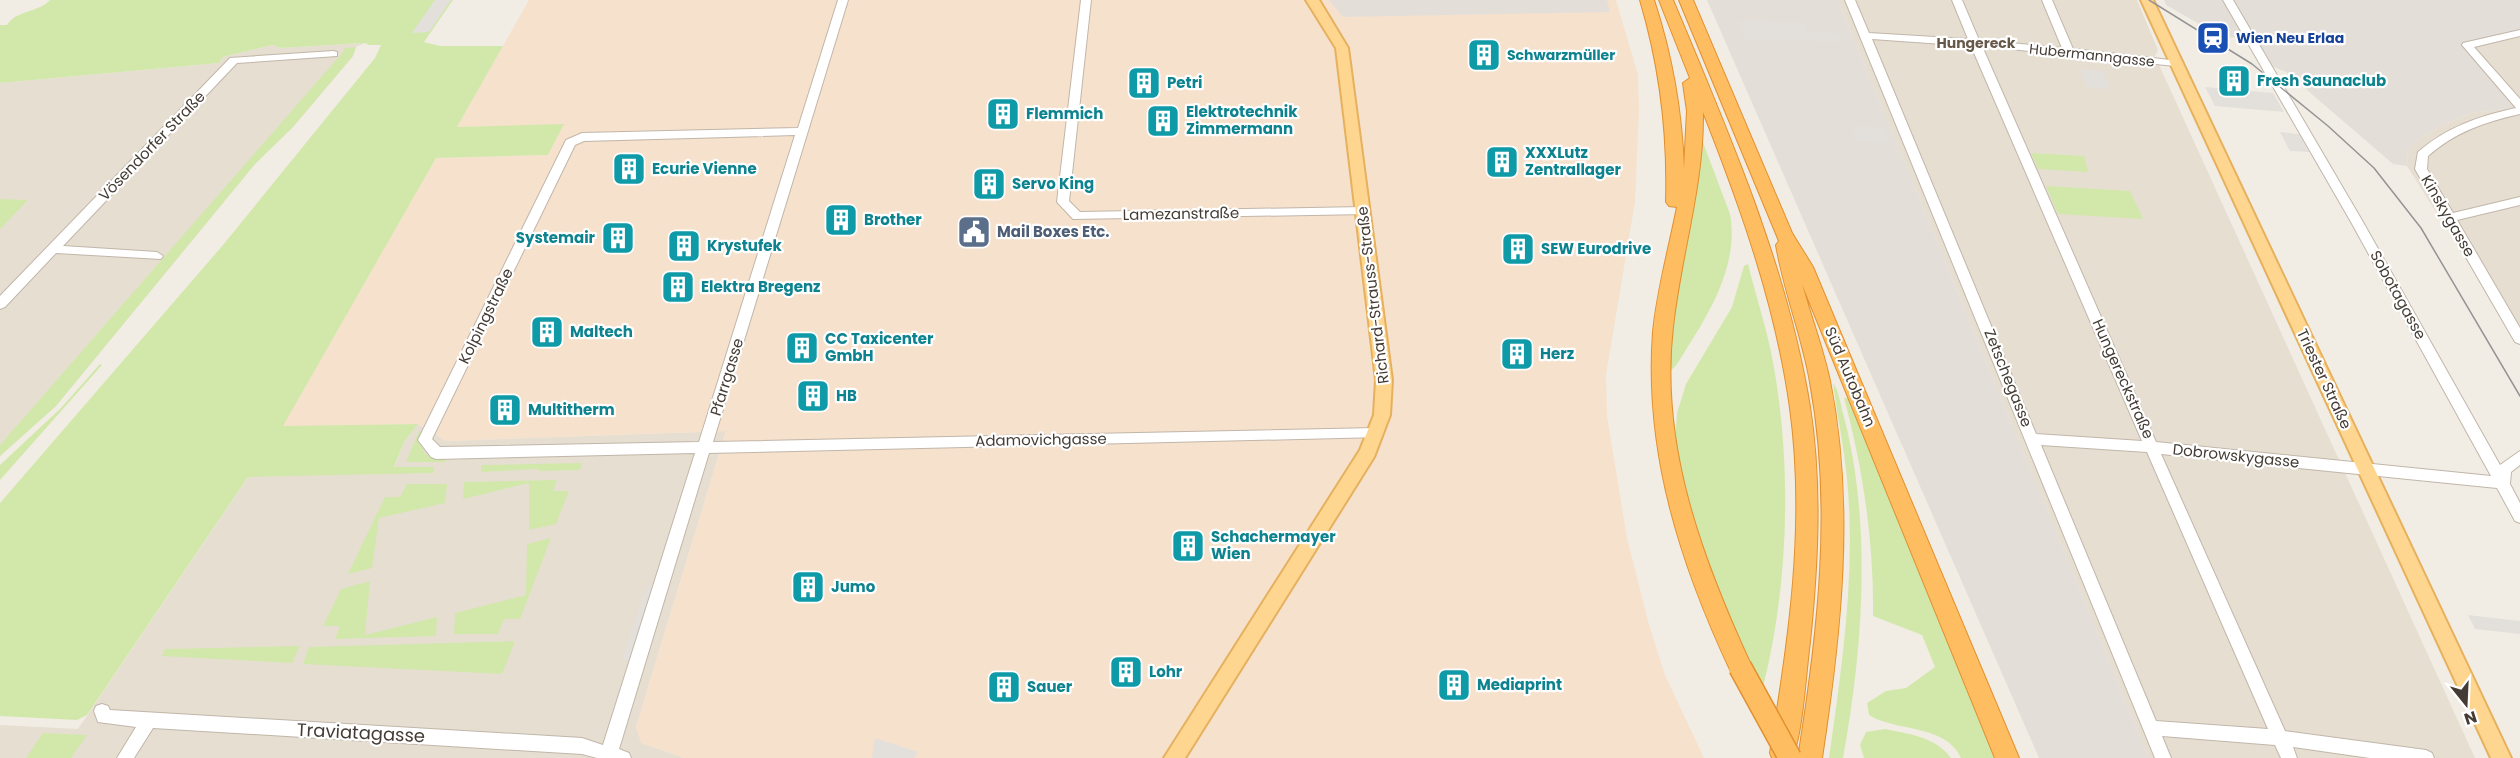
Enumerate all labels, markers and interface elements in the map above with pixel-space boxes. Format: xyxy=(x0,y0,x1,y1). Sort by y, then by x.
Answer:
station icon: Wien Neu Erlaa xyxy=(2195,20,2231,56)
place label: Wien Neu Erlaa xyxy=(2236,28,2344,48)
district label: Hungereck xyxy=(1937,33,2016,53)
building icon: Schwarzmüller xyxy=(1466,37,1502,73)
street label: Hubermanngasse xyxy=(2028,38,2156,72)
place label: Schwarzmüller xyxy=(1507,45,1615,65)
building icon: Fresh Saunaclub xyxy=(2216,63,2252,99)
building icon: Petri xyxy=(1126,65,1162,101)
place label: Fresh Saunaclub xyxy=(2257,70,2386,91)
place label: Petri xyxy=(1167,72,1203,93)
street label: Vösendorfer Straße xyxy=(94,86,210,205)
building icon: Flemmich xyxy=(985,96,1021,132)
place label: Elektrotechnik Zimmermann xyxy=(1186,101,1298,139)
place label: Flemmich xyxy=(1026,103,1103,124)
building icon: Elektrotechnik Zimmermann xyxy=(1145,103,1181,139)
place label: XXXLutz Zentrallager xyxy=(1525,142,1621,180)
building icon: XXXLutz Zentrallager xyxy=(1484,144,1520,180)
building icon: Ecurie Vienne xyxy=(611,151,647,187)
place label: Ecurie Vienne xyxy=(652,158,757,179)
building icon: Servo King xyxy=(971,166,1007,202)
street label: Kinskygasse xyxy=(2416,171,2480,261)
place label: Servo King xyxy=(1012,173,1094,194)
building icon: Brother xyxy=(823,202,859,238)
street label: Lamezanstraße xyxy=(1123,202,1239,225)
street label: Richard-Strauss-Straße xyxy=(1351,205,1394,385)
place label: Brother xyxy=(864,209,922,230)
public building icon: Mail Boxes Etc. xyxy=(956,214,992,250)
building icon: Systemair xyxy=(600,220,636,256)
place label: Mail Boxes Etc. xyxy=(997,221,1110,242)
place label: Systemair xyxy=(516,227,596,248)
building icon: Krystufek xyxy=(666,228,702,264)
building icon: SEW Eurodrive xyxy=(1500,231,1536,267)
place label: Krystufek xyxy=(707,235,783,256)
place label: SEW Eurodrive xyxy=(1541,238,1651,259)
street label: Sobotagasse xyxy=(2365,246,2432,343)
street label: Kolpingstraße xyxy=(453,264,518,367)
building icon: Elektra Bregenz xyxy=(660,269,696,305)
place label: Elektra Bregenz xyxy=(701,276,820,297)
building icon: Maltech xyxy=(529,314,565,350)
street label: Hungereckstraße xyxy=(2088,315,2159,442)
place label: Maltech xyxy=(570,321,633,342)
street label: Süd Autobahn xyxy=(1820,324,1881,430)
street label: Triester Straße xyxy=(2292,325,2357,432)
street label: Zetschegasse xyxy=(1979,326,2038,430)
place label: CC Taxicenter GmbH xyxy=(825,328,934,366)
building icon: CC Taxicenter GmbH xyxy=(784,330,820,366)
street label: Pfarrgasse xyxy=(705,335,748,418)
building icon: Herz xyxy=(1499,336,1535,372)
place label: Herz xyxy=(1540,343,1574,364)
building icon: HB xyxy=(795,378,831,414)
place label: HB xyxy=(836,385,857,406)
building icon: Multitherm xyxy=(487,392,523,428)
place label: Multitherm xyxy=(528,399,615,420)
street label: Adamovichgasse xyxy=(975,428,1107,451)
street label: Dobrowskygasse xyxy=(2172,438,2300,473)
place label: Schachermayer Wien xyxy=(1211,526,1336,564)
building icon: Schachermayer Wien xyxy=(1170,528,1206,564)
building icon: Jumo xyxy=(790,569,826,605)
place label: Jumo xyxy=(831,576,876,597)
building icon: Lohr xyxy=(1108,654,1144,690)
place label: Lohr xyxy=(1149,661,1183,682)
building icon: Mediaprint xyxy=(1436,667,1472,703)
building icon: Sauer xyxy=(986,669,1022,705)
place label: Mediaprint xyxy=(1477,674,1562,695)
north arrow xyxy=(2436,674,2496,734)
place label: Sauer xyxy=(1027,676,1073,697)
text: N xyxy=(2461,705,2480,731)
street label: Traviatagasse xyxy=(296,717,426,748)

